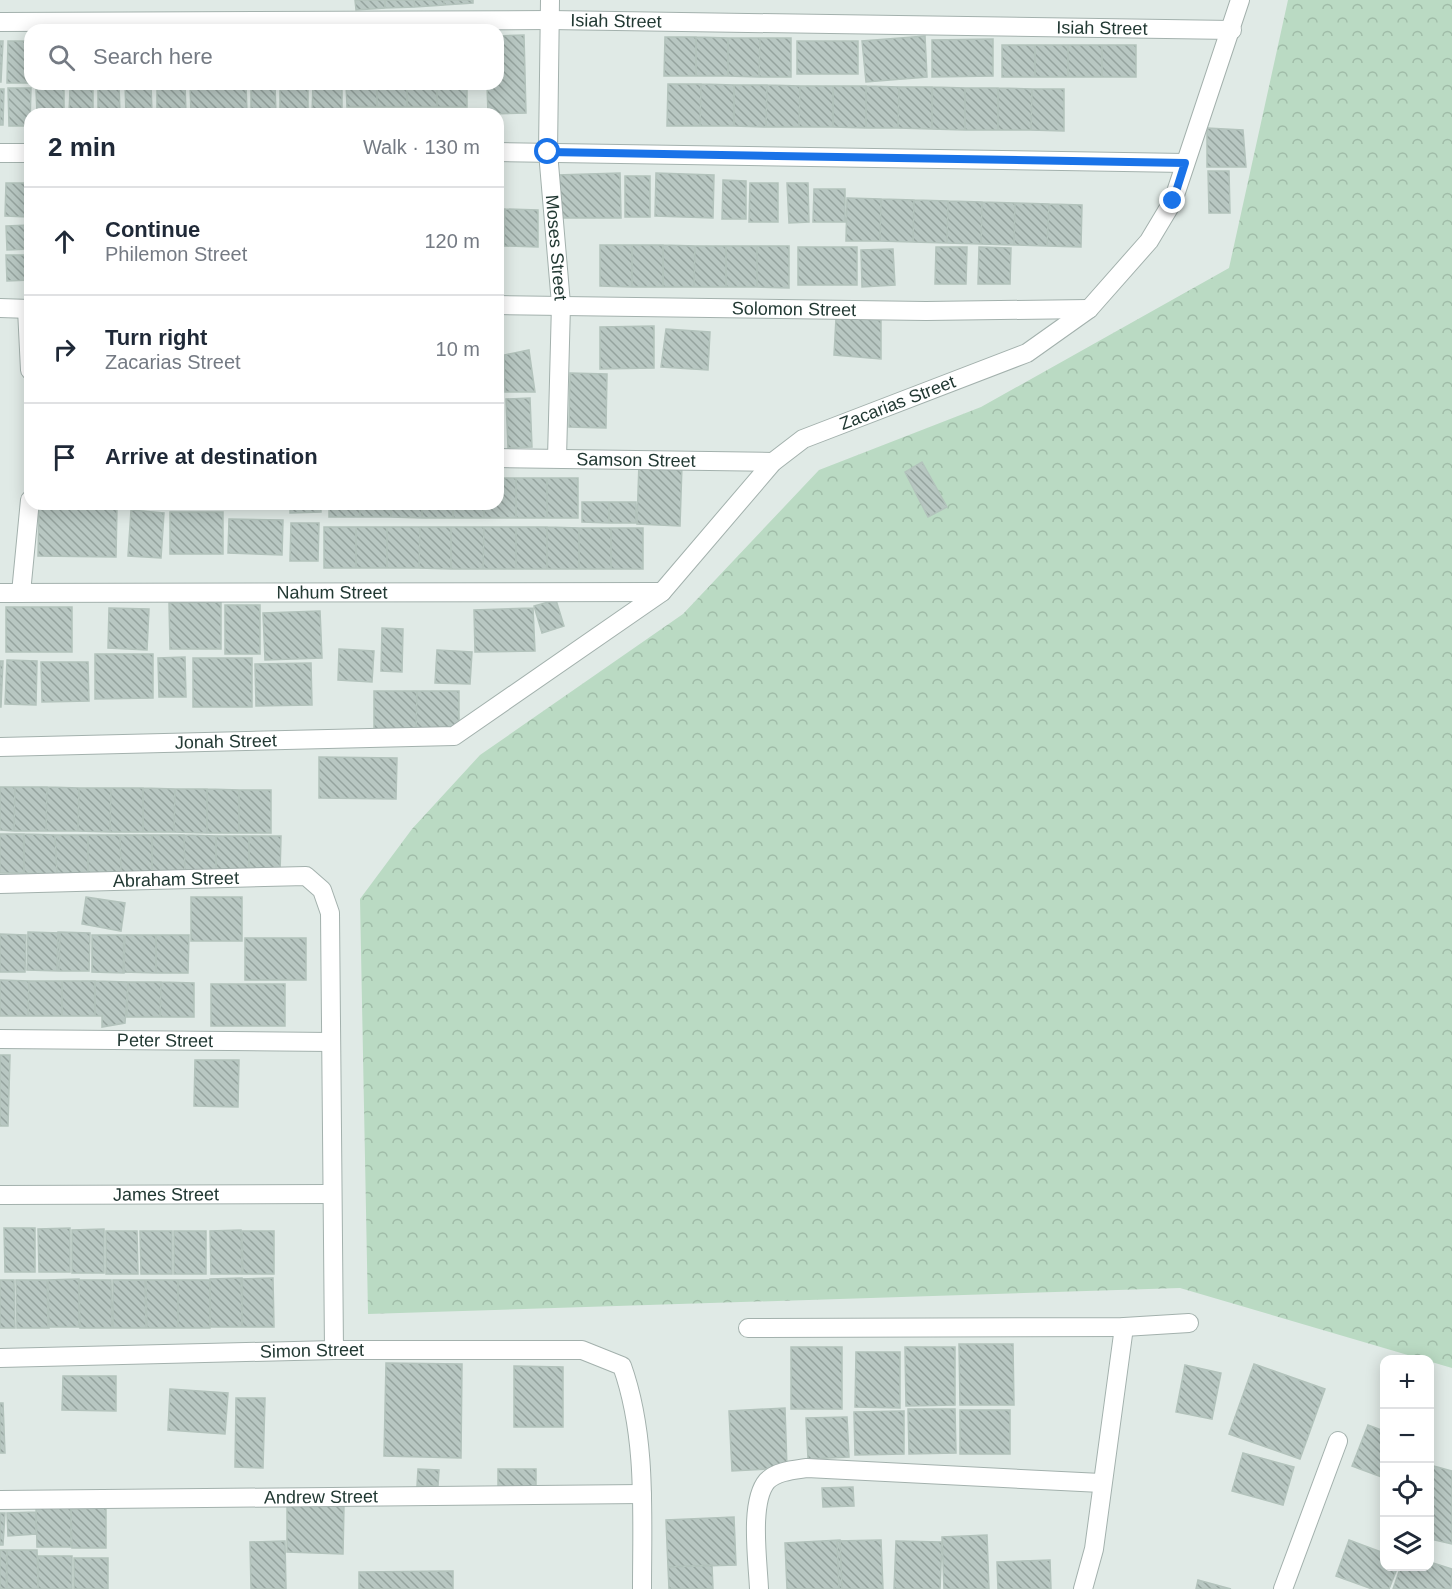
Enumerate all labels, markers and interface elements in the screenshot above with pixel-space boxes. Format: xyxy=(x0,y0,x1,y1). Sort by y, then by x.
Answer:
street label: Isiah Street xyxy=(570,10,662,32)
street label: Isiah Street xyxy=(1056,17,1148,39)
search box xyxy=(24,24,504,90)
icon: search xyxy=(45,41,78,74)
text: Search here xyxy=(93,44,213,69)
text: 2 min xyxy=(48,132,116,162)
text: Walk · 130 m xyxy=(363,136,480,158)
route start xyxy=(534,138,560,164)
route end xyxy=(1159,187,1185,213)
street label: Moses Street xyxy=(542,194,571,301)
text: Continue xyxy=(105,217,200,242)
icon: ahead xyxy=(48,225,81,258)
text: 120 m xyxy=(424,230,480,252)
text: Philemon Street xyxy=(105,243,247,265)
street label: Solomon Street xyxy=(732,298,856,320)
text: Turn right xyxy=(105,325,207,350)
icon: right xyxy=(48,333,81,366)
text: 10 m xyxy=(436,338,480,360)
text: Zacarias Street xyxy=(105,351,241,373)
street label: Zacarias Street xyxy=(837,372,958,434)
icon: arrive xyxy=(48,441,81,474)
text: Arrive at destination xyxy=(105,444,318,469)
street label: Samson Street xyxy=(576,449,696,471)
street label: Nahum Street xyxy=(276,582,388,603)
street label: Jonah Street xyxy=(175,730,277,753)
street label: Abraham Street xyxy=(113,868,239,891)
street label: Peter Street xyxy=(117,1030,213,1051)
street label: James Street xyxy=(113,1184,219,1205)
street label: Simon Street xyxy=(260,1340,364,1362)
map controls xyxy=(1380,1355,1434,1571)
button: + xyxy=(1380,1355,1434,1409)
button: − xyxy=(1380,1409,1434,1463)
button: locate xyxy=(1380,1463,1434,1517)
street label: Andrew Street xyxy=(264,1486,378,1508)
button: layers xyxy=(1380,1517,1434,1571)

